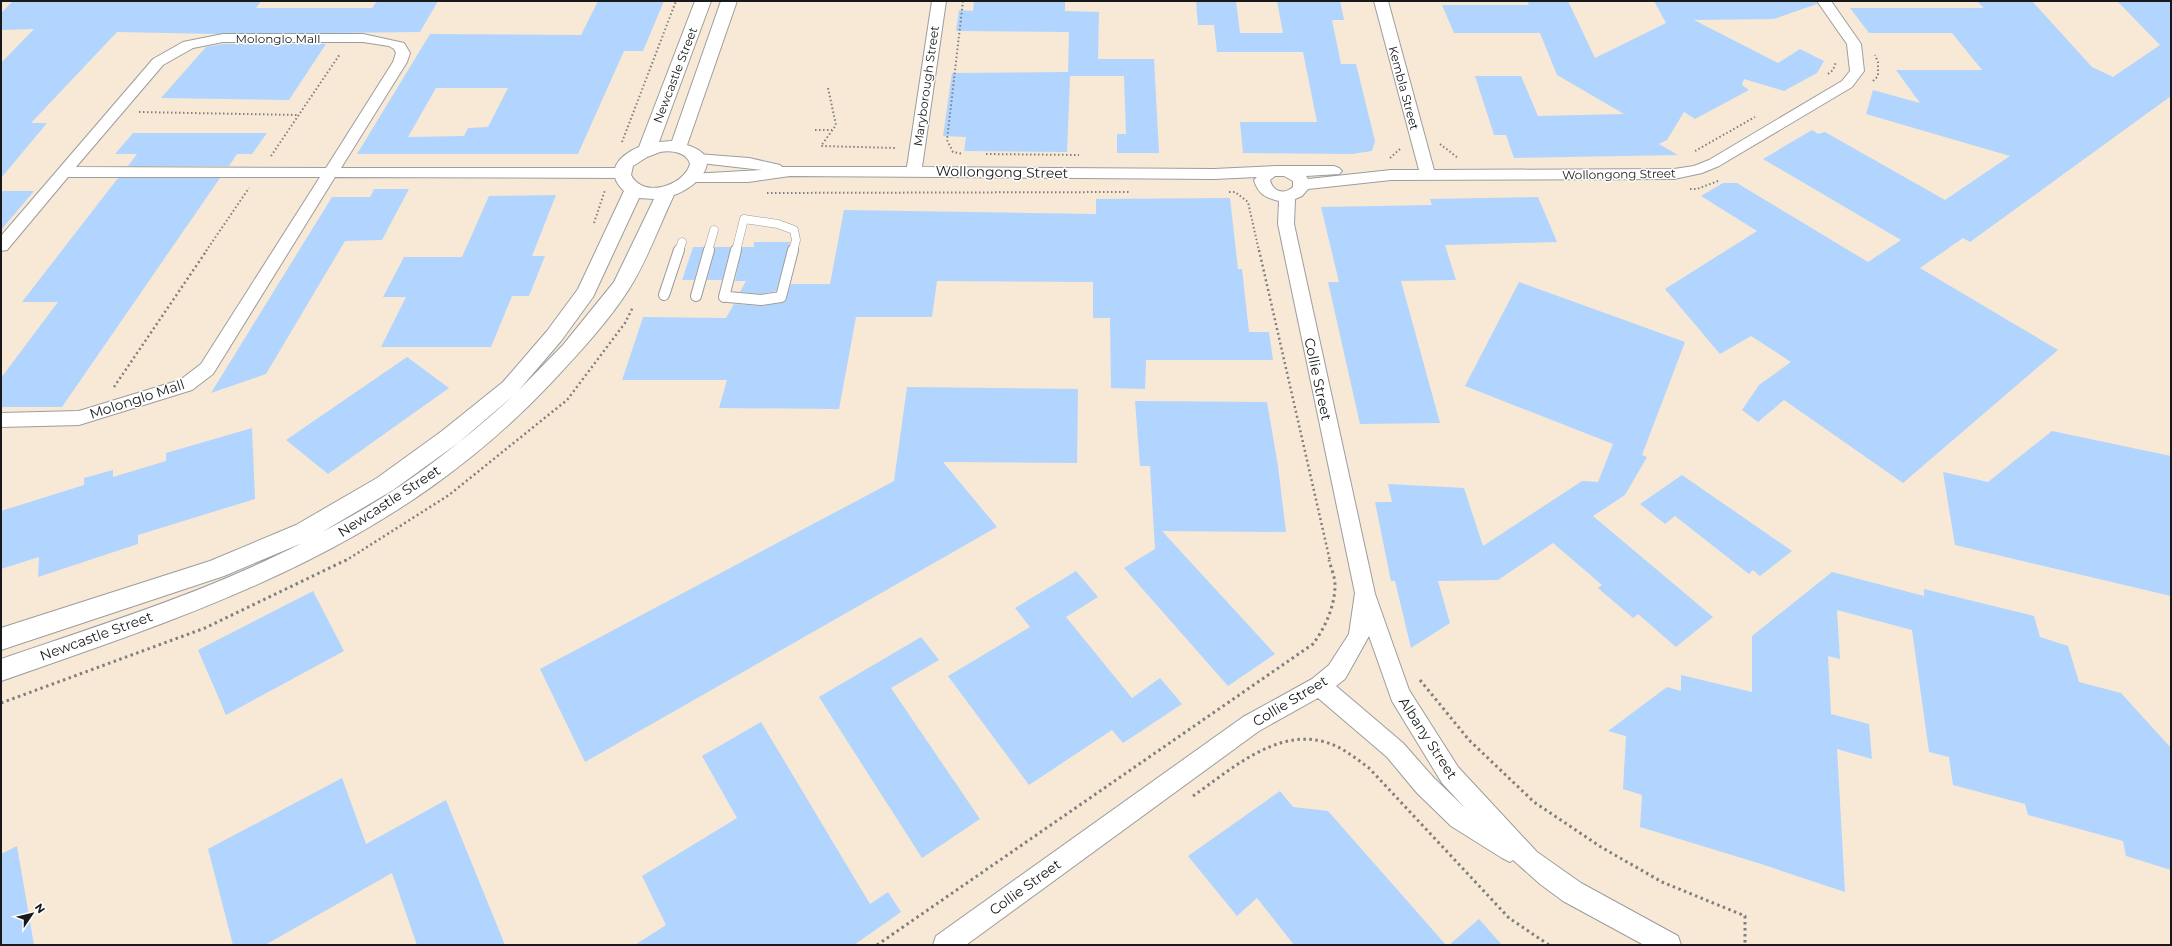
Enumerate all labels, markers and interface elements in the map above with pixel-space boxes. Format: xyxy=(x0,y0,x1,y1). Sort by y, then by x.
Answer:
street label: Newcastle Street xyxy=(650,25,700,125)
street label: Maryborough Street xyxy=(910,25,942,147)
street label: Molonglo Mall xyxy=(236,31,320,46)
street label: Kembla Street xyxy=(1386,44,1422,132)
street label: Wollongong Street xyxy=(935,162,1069,182)
street label: Wollongong Street xyxy=(1562,166,1676,182)
street label: Collie Street xyxy=(1300,336,1336,422)
street label: Molonglo Mall xyxy=(87,375,187,423)
street label: Newcastle Street xyxy=(334,461,444,541)
street label: Newcastle Street xyxy=(37,607,155,665)
street label: Collie Street xyxy=(1249,671,1331,730)
street label: Albany Street xyxy=(1395,694,1461,783)
street label: Collie Street xyxy=(986,855,1065,919)
north arrow xyxy=(12,894,52,934)
text: N xyxy=(32,901,48,916)

